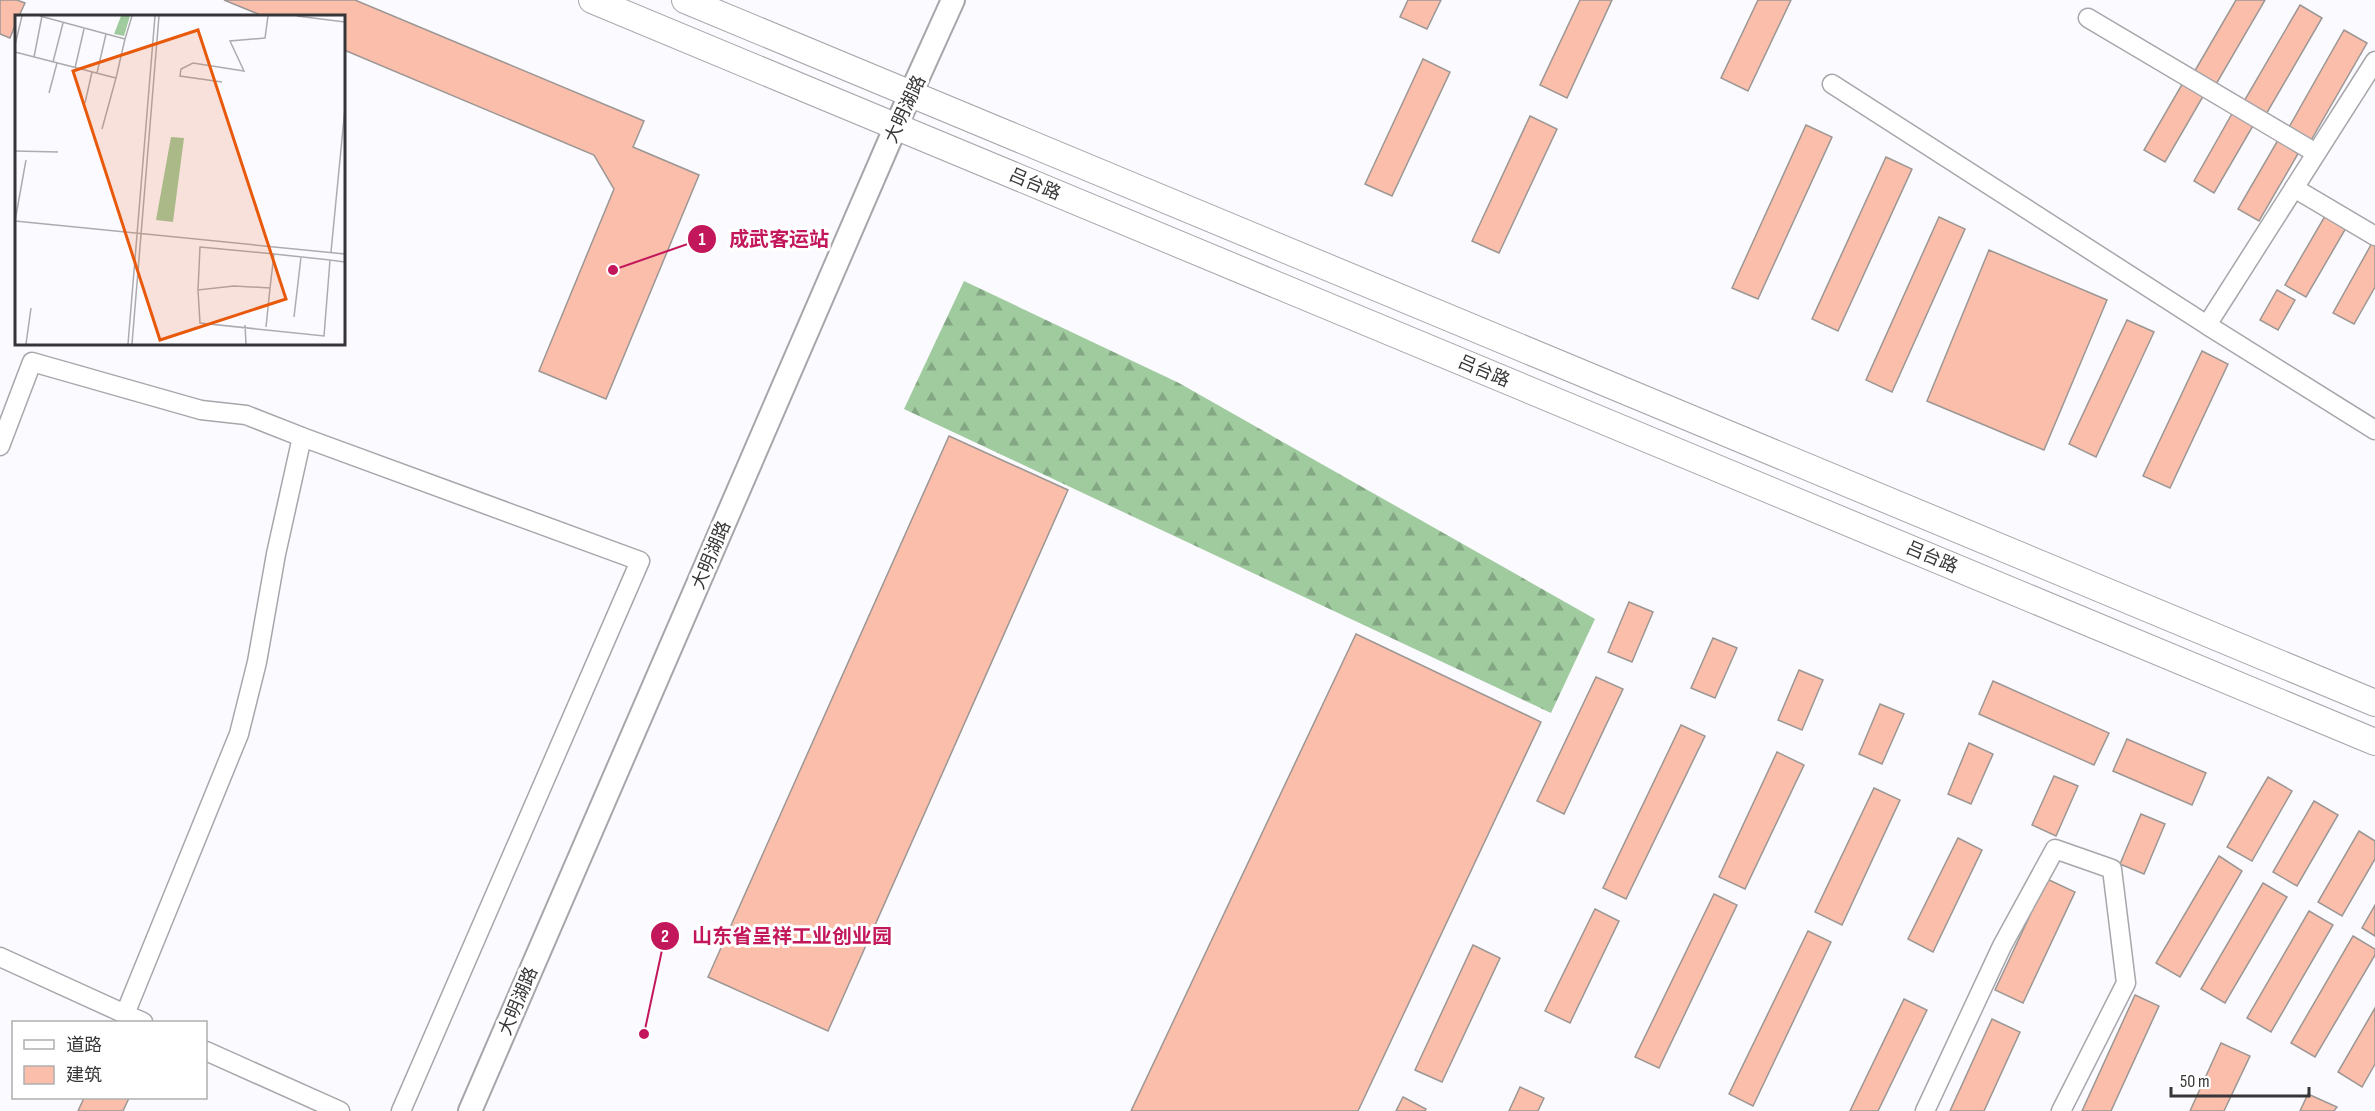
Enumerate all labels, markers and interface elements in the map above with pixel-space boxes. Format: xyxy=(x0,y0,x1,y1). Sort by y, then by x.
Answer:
inset map xyxy=(15,15,345,345)
street label: 大明湖路 xyxy=(881,72,930,146)
street label: 吕台路 xyxy=(1006,164,1064,205)
callout: 成武客运站 xyxy=(687,220,841,258)
text: 成武客运站 xyxy=(729,228,829,252)
text: 1 xyxy=(698,229,706,250)
street label: 吕台路 xyxy=(1455,351,1513,392)
street label: 大明湖路 xyxy=(688,518,735,592)
street label: 吕台路 xyxy=(1903,537,1961,578)
callout: 山东省呈祥工业创业园 xyxy=(650,917,904,955)
text: 山东省呈祥工业创业园 xyxy=(692,925,892,949)
text: 2 xyxy=(661,926,669,947)
street label: 大明湖路 xyxy=(495,964,542,1038)
legend xyxy=(12,1021,207,1099)
text: 道路 xyxy=(66,1035,102,1056)
scale bar xyxy=(2171,1060,2309,1098)
text: 建筑 xyxy=(66,1065,102,1086)
text: 50 m xyxy=(2180,1071,2210,1092)

